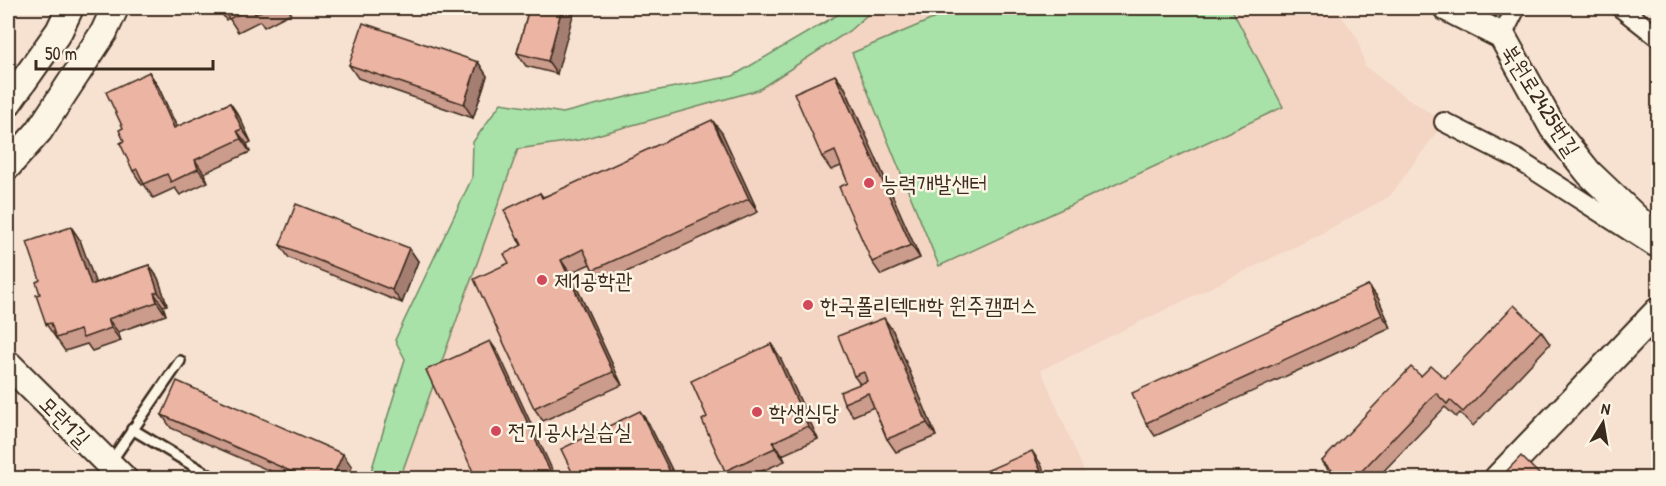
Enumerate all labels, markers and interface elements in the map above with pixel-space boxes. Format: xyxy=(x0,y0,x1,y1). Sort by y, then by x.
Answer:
scale bar xyxy=(36,33,213,71)
street label: 북원로2425번길 xyxy=(1495,38,1587,162)
text: 50 m xyxy=(45,41,77,66)
place label: 능력개발샌터 xyxy=(881,168,987,198)
marker: 능력개발샌터 xyxy=(862,176,876,190)
place label: 제1공학관 xyxy=(554,265,633,295)
marker: 제1공학관 xyxy=(535,273,549,287)
place label: 한국폴리텍대학 원주캠퍼스 xyxy=(820,290,1038,320)
marker: 한국폴리텍대학 원주캠퍼스 xyxy=(801,298,815,312)
street label: 모란1길 xyxy=(33,389,97,453)
north arrow xyxy=(1573,393,1633,453)
place label: 학생식당 xyxy=(769,397,840,427)
text: N xyxy=(1600,397,1613,420)
marker: 학생식당 xyxy=(750,405,764,419)
place label: 전기공사실습실 xyxy=(508,416,632,446)
marker: 전기공사실습실 xyxy=(489,424,503,438)

